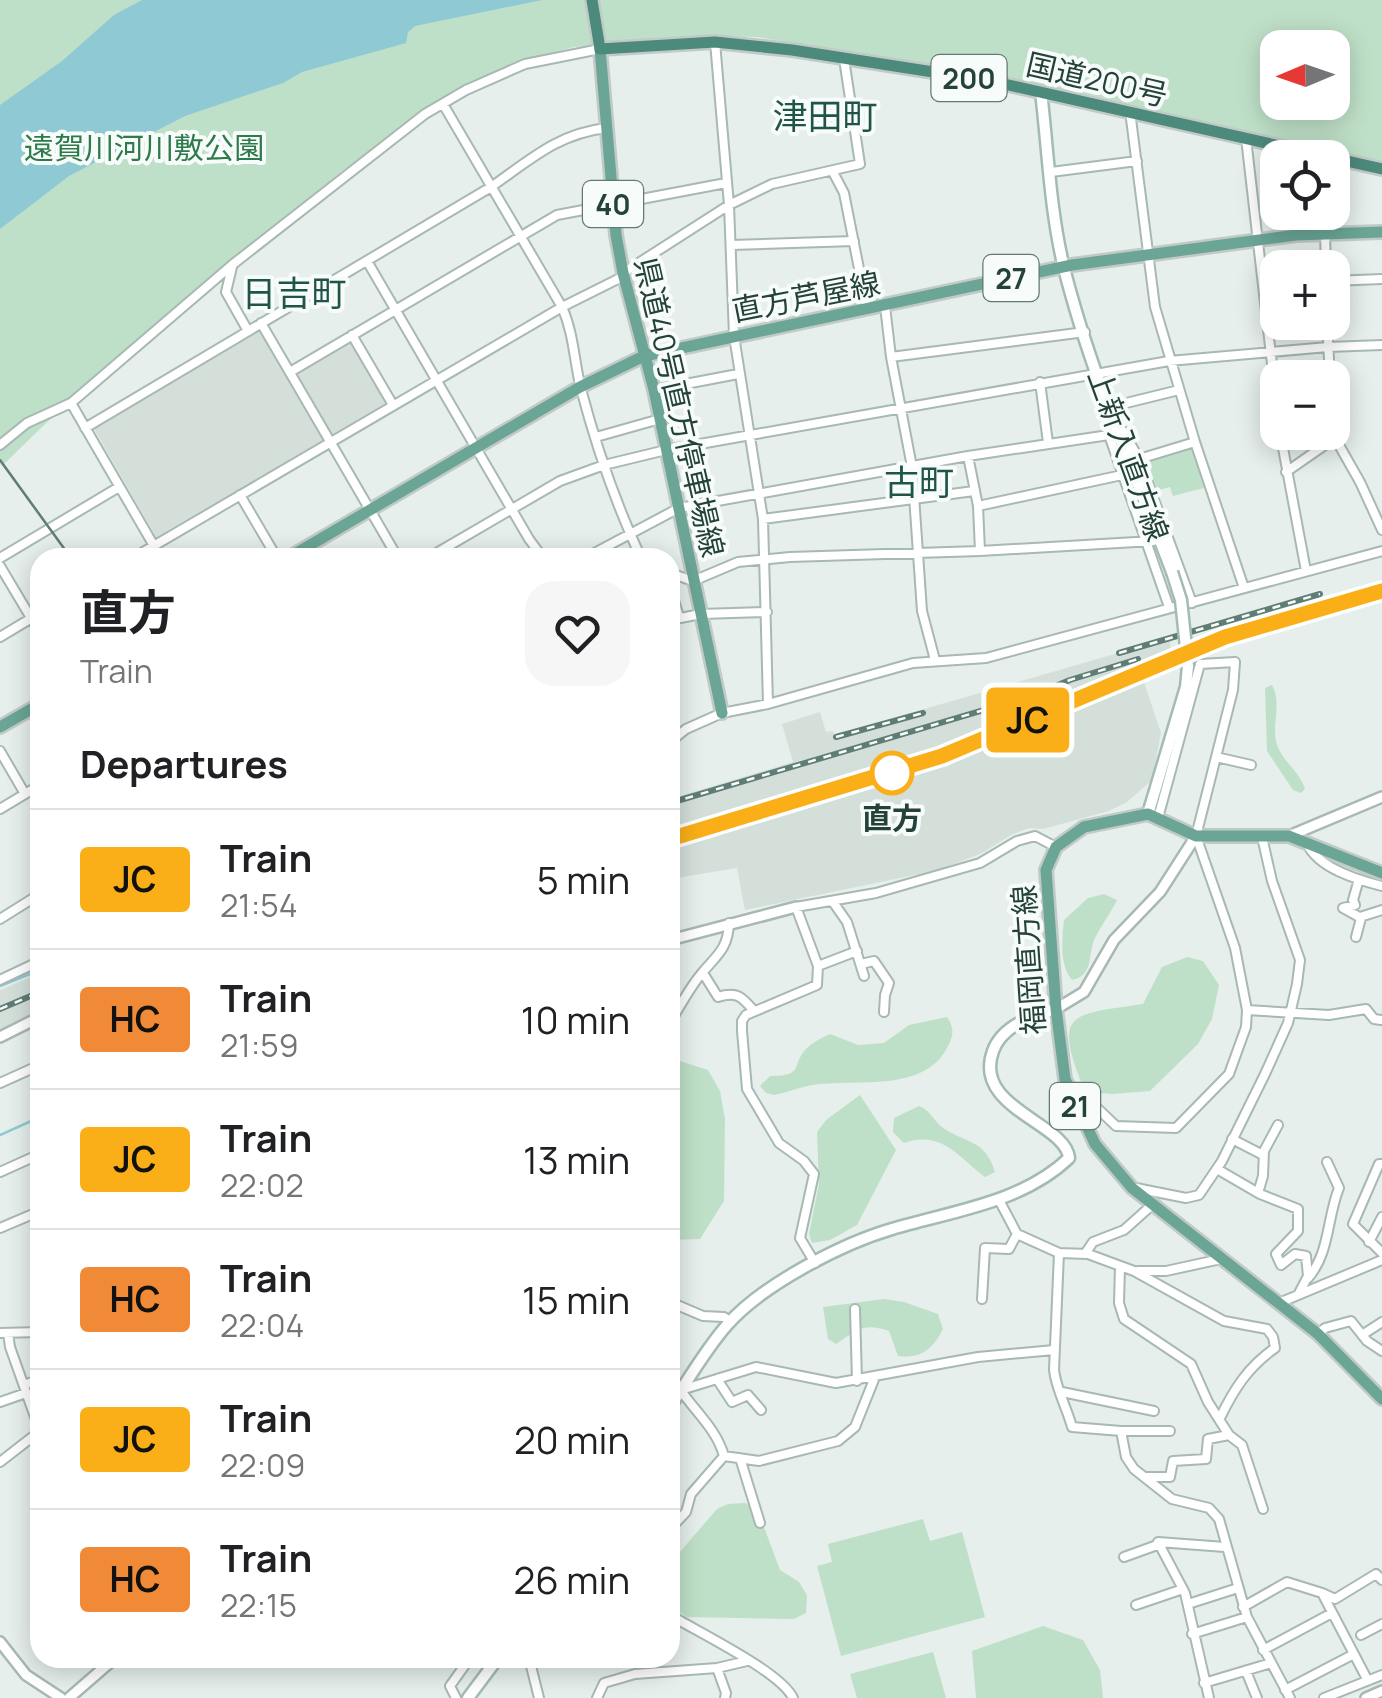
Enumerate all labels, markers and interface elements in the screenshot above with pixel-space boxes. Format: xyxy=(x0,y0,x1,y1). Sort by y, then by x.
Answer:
north arrow xyxy=(1260,30,1350,120)
map controls xyxy=(1260,30,1350,450)
street label: 国道200号 xyxy=(1022,43,1172,115)
road number: 200 xyxy=(932,55,1006,101)
district label: 津田町 xyxy=(772,92,878,140)
park label: 遠賀川河川敷公園 xyxy=(24,127,264,168)
button: locate xyxy=(1260,140,1350,230)
road number: 40 xyxy=(583,181,643,227)
button: + xyxy=(1260,250,1350,340)
street label: 県道40号直方停車場線 xyxy=(626,253,734,561)
road number: 27 xyxy=(984,255,1038,301)
street label: 直方芦屋線 xyxy=(728,262,884,330)
district label: 日吉町 xyxy=(241,269,347,317)
button: − xyxy=(1260,360,1350,450)
street label: 上新入直方線 xyxy=(1079,363,1179,547)
district label: 古町 xyxy=(884,458,954,506)
text: 直方 xyxy=(80,579,176,644)
button: heart xyxy=(525,581,630,686)
text: Train xyxy=(80,649,153,693)
line badge: JC xyxy=(983,688,1073,752)
text: JC xyxy=(1006,696,1050,744)
text: Departures xyxy=(80,737,288,789)
marker: 直方 xyxy=(871,752,913,794)
place label: 直方 xyxy=(862,797,922,838)
text: Train xyxy=(220,831,312,883)
text: 5 min xyxy=(537,853,630,905)
text: JC xyxy=(113,855,157,903)
text: 21:54 xyxy=(220,883,298,927)
street label: 福岡直方線 xyxy=(1002,884,1054,1036)
text: Train xyxy=(220,971,312,1023)
text: 10 min xyxy=(521,993,630,1045)
text: HC xyxy=(109,995,161,1043)
text: 21:59 xyxy=(220,1023,299,1067)
road number: 21 xyxy=(1050,1083,1100,1129)
text: Train xyxy=(220,1111,312,1163)
text: 13 min xyxy=(523,1133,630,1185)
text: JC xyxy=(113,1135,157,1183)
text: 22:02 xyxy=(220,1163,304,1207)
text: Train xyxy=(220,1251,312,1303)
text: 15 min xyxy=(522,1273,630,1325)
text: HC xyxy=(109,1275,161,1323)
text: 22:04 xyxy=(220,1303,304,1347)
text: Train xyxy=(220,1391,312,1443)
text: 20 min xyxy=(514,1413,630,1465)
text: JC xyxy=(113,1415,157,1463)
text: 22:09 xyxy=(220,1443,305,1487)
text: Train xyxy=(220,1531,312,1583)
text: 26 min xyxy=(513,1553,630,1605)
text: HC xyxy=(109,1555,161,1603)
text: 22:15 xyxy=(220,1583,297,1627)

